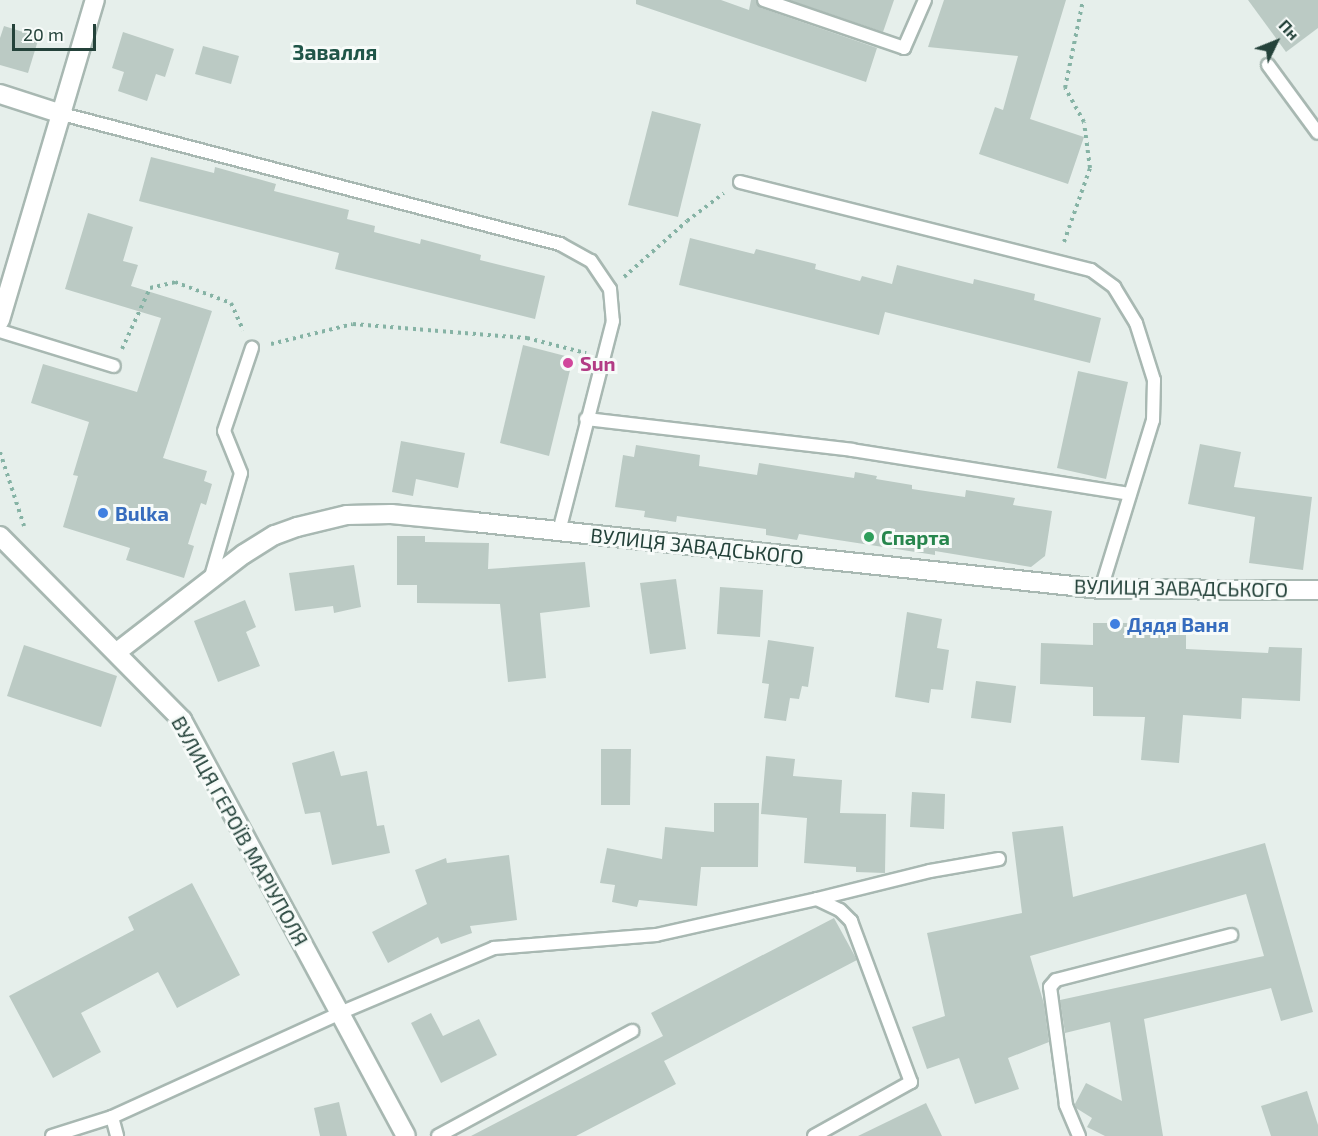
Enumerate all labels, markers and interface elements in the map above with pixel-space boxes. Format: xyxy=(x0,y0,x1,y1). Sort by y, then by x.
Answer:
scale bar xyxy=(15,12,99,50)
north arrow xyxy=(1246,12,1306,72)
text: Пн xyxy=(1275,15,1304,43)
text: 20 m xyxy=(23,23,64,45)
district label: Завалля xyxy=(293,39,377,65)
place label: Sun xyxy=(580,351,616,375)
marker: Sun xyxy=(561,356,575,370)
place label: Bulka xyxy=(115,501,169,525)
marker: Bulka xyxy=(96,506,110,520)
street label: ВУЛИЦЯ ЗАВАДСЬКОГО xyxy=(589,523,805,569)
place label: Спарта xyxy=(881,525,950,549)
marker: Спарта xyxy=(862,530,876,544)
street label: ВУЛИЦЯ ЗАВАДСЬКОГО xyxy=(1074,574,1288,602)
place label: Дядя Ваня xyxy=(1127,612,1229,636)
marker: Дядя Ваня xyxy=(1108,617,1122,631)
street label: ВУЛИЦЯ ГЕРОЇВ МАРІУПОЛЯ xyxy=(167,712,313,950)

